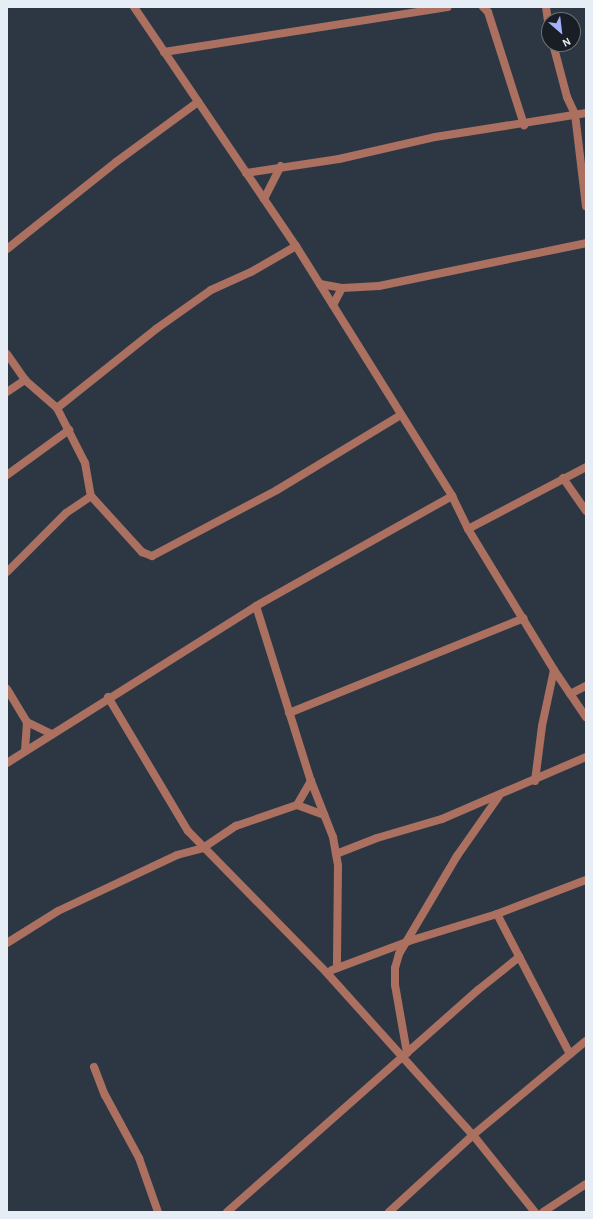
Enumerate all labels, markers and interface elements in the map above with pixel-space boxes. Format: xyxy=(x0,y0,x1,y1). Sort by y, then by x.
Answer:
north arrow xyxy=(541,12,581,52)
text: N xyxy=(560,36,572,49)

